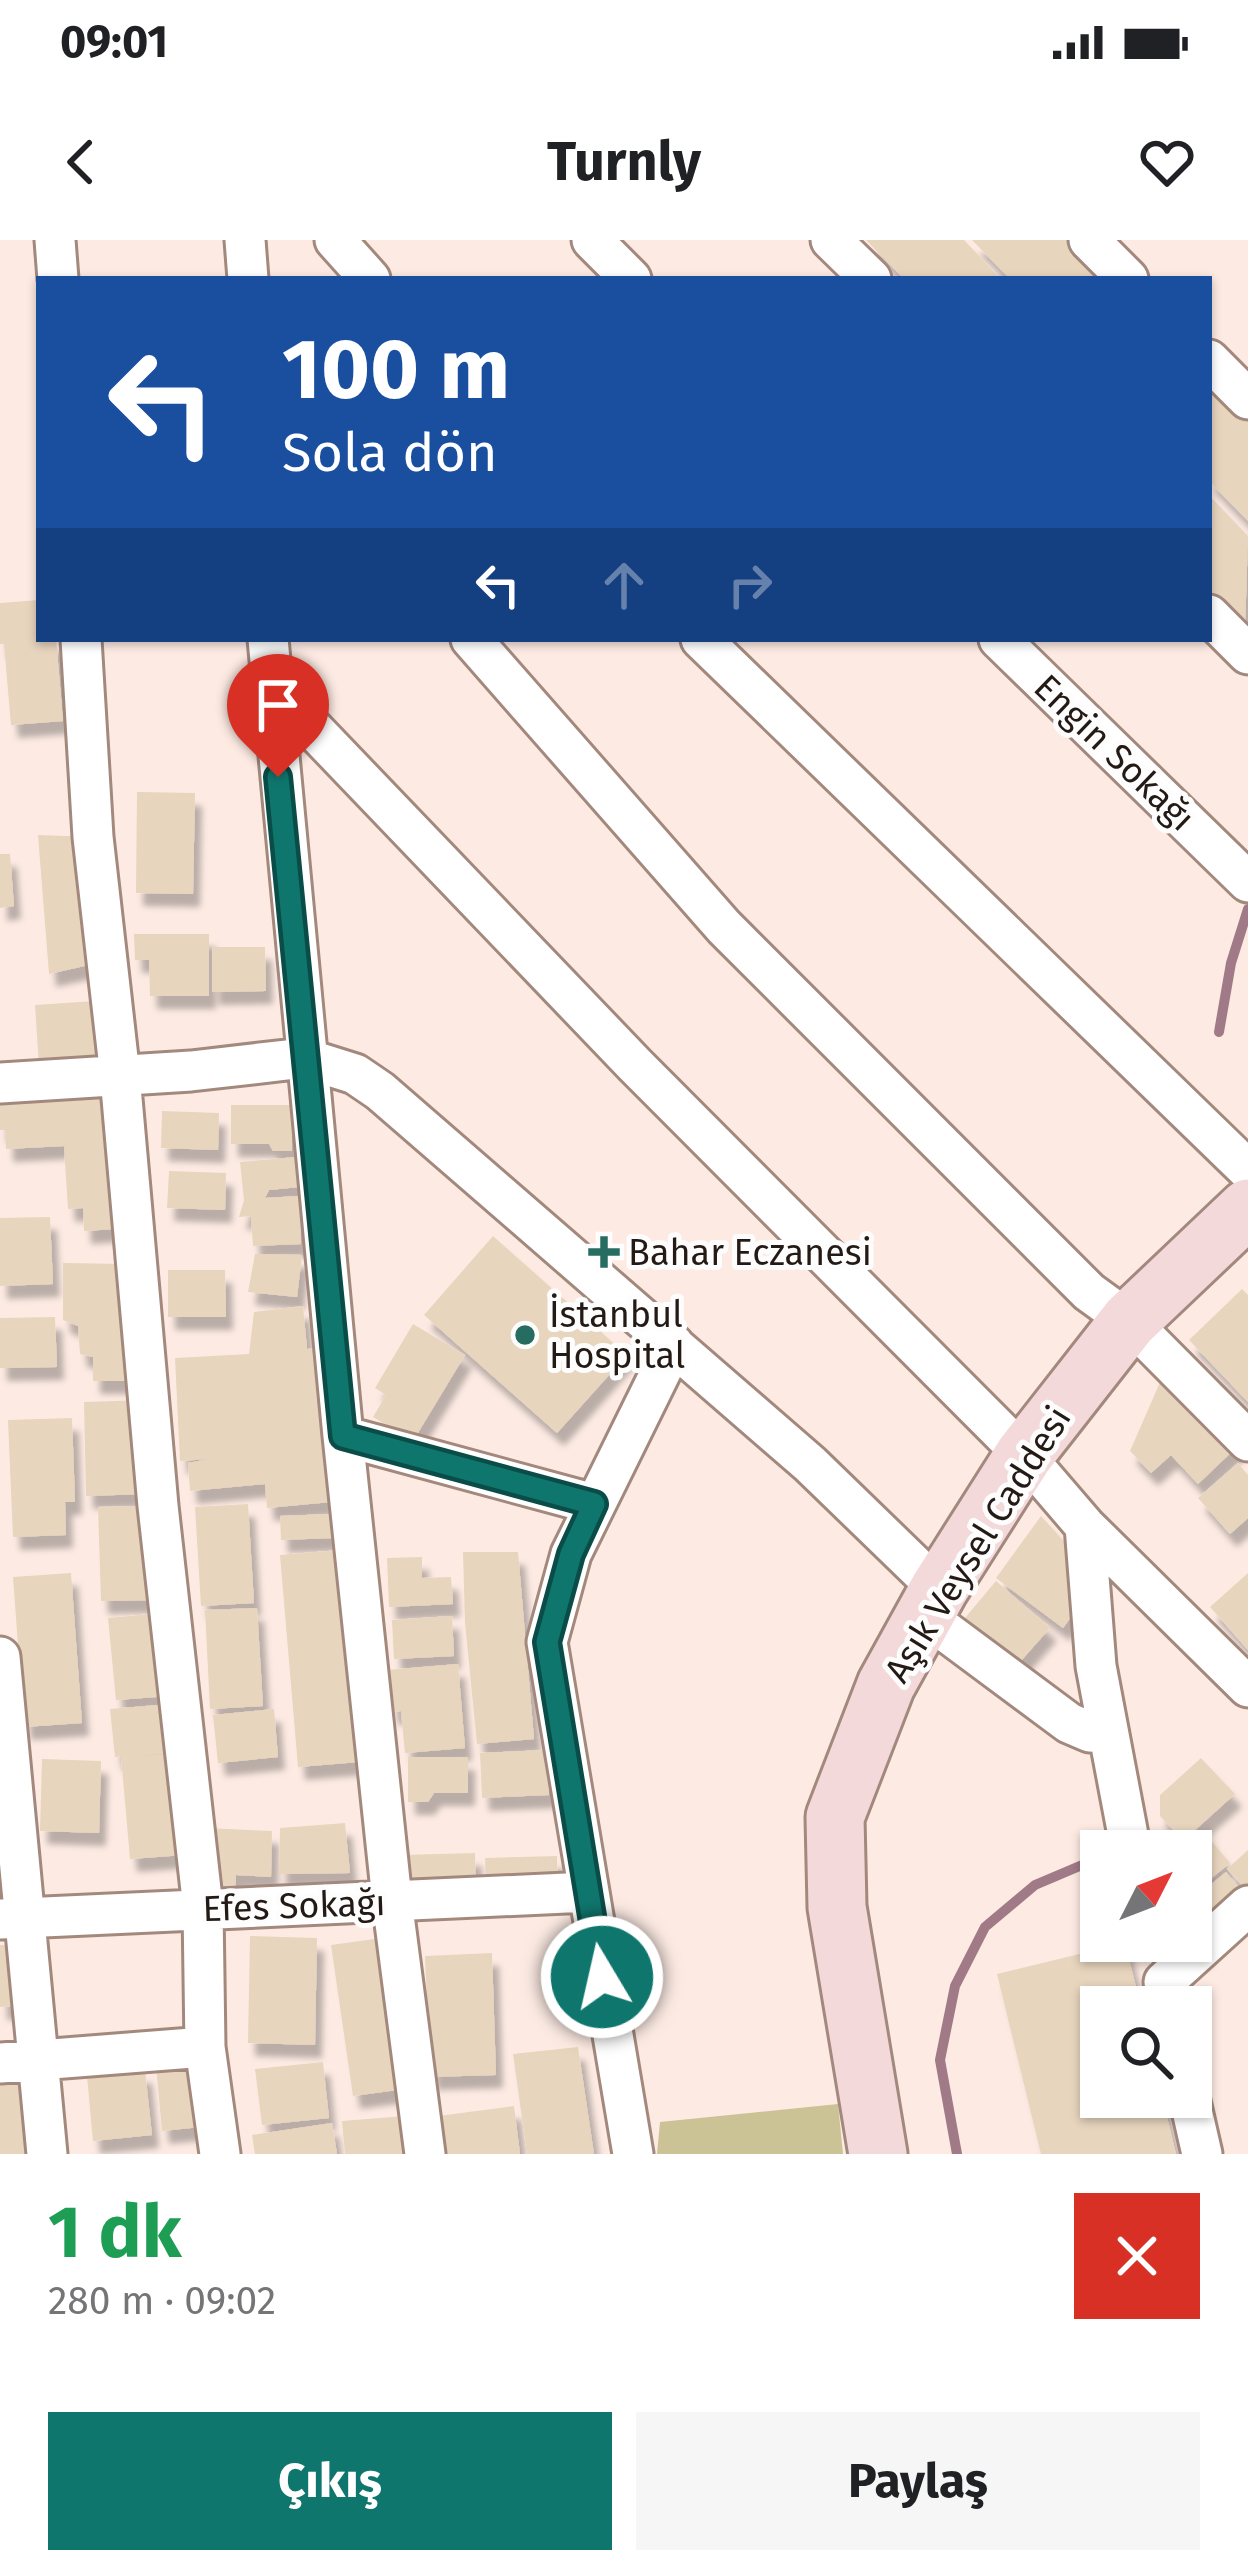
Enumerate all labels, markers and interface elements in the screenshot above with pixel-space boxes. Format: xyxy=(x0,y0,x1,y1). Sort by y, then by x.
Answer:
text: 09:01 xyxy=(60,15,168,69)
icon: back xyxy=(48,129,114,195)
icon: heart xyxy=(1134,129,1200,195)
text: Turnly xyxy=(547,130,701,194)
text: 100 m xyxy=(282,319,510,420)
icon: left xyxy=(84,324,240,480)
text: Sola dön xyxy=(282,421,498,485)
icon: left xyxy=(465,552,531,618)
icon: ahead xyxy=(591,552,657,618)
icon: right xyxy=(717,552,783,618)
pin xyxy=(227,654,329,777)
street label: Engin Sokağı xyxy=(1025,665,1204,840)
icon: arrive xyxy=(245,672,311,738)
place label: Bahar Eczanesi xyxy=(628,1231,872,1275)
marker: Bahar Eczanesi xyxy=(591,1239,617,1265)
place label: İstanbul Hospital xyxy=(549,1293,685,1378)
marker: İstanbul Hospital xyxy=(512,1322,538,1348)
street label: Aşık Veysel Caddesi xyxy=(875,1398,1081,1691)
north arrow xyxy=(1080,1830,1212,1962)
map controls xyxy=(1080,1830,1212,2118)
street label: Efes Sokağı xyxy=(202,1881,386,1931)
position arrow xyxy=(539,1914,665,2040)
button: search xyxy=(1080,1986,1212,2118)
text: 1 dk xyxy=(48,2190,181,2276)
button: close xyxy=(1074,2193,1200,2319)
text: 280 m · 09:02 xyxy=(48,2278,276,2324)
button: Çıkış xyxy=(48,2412,612,2550)
button: Paylaş xyxy=(636,2412,1200,2550)

